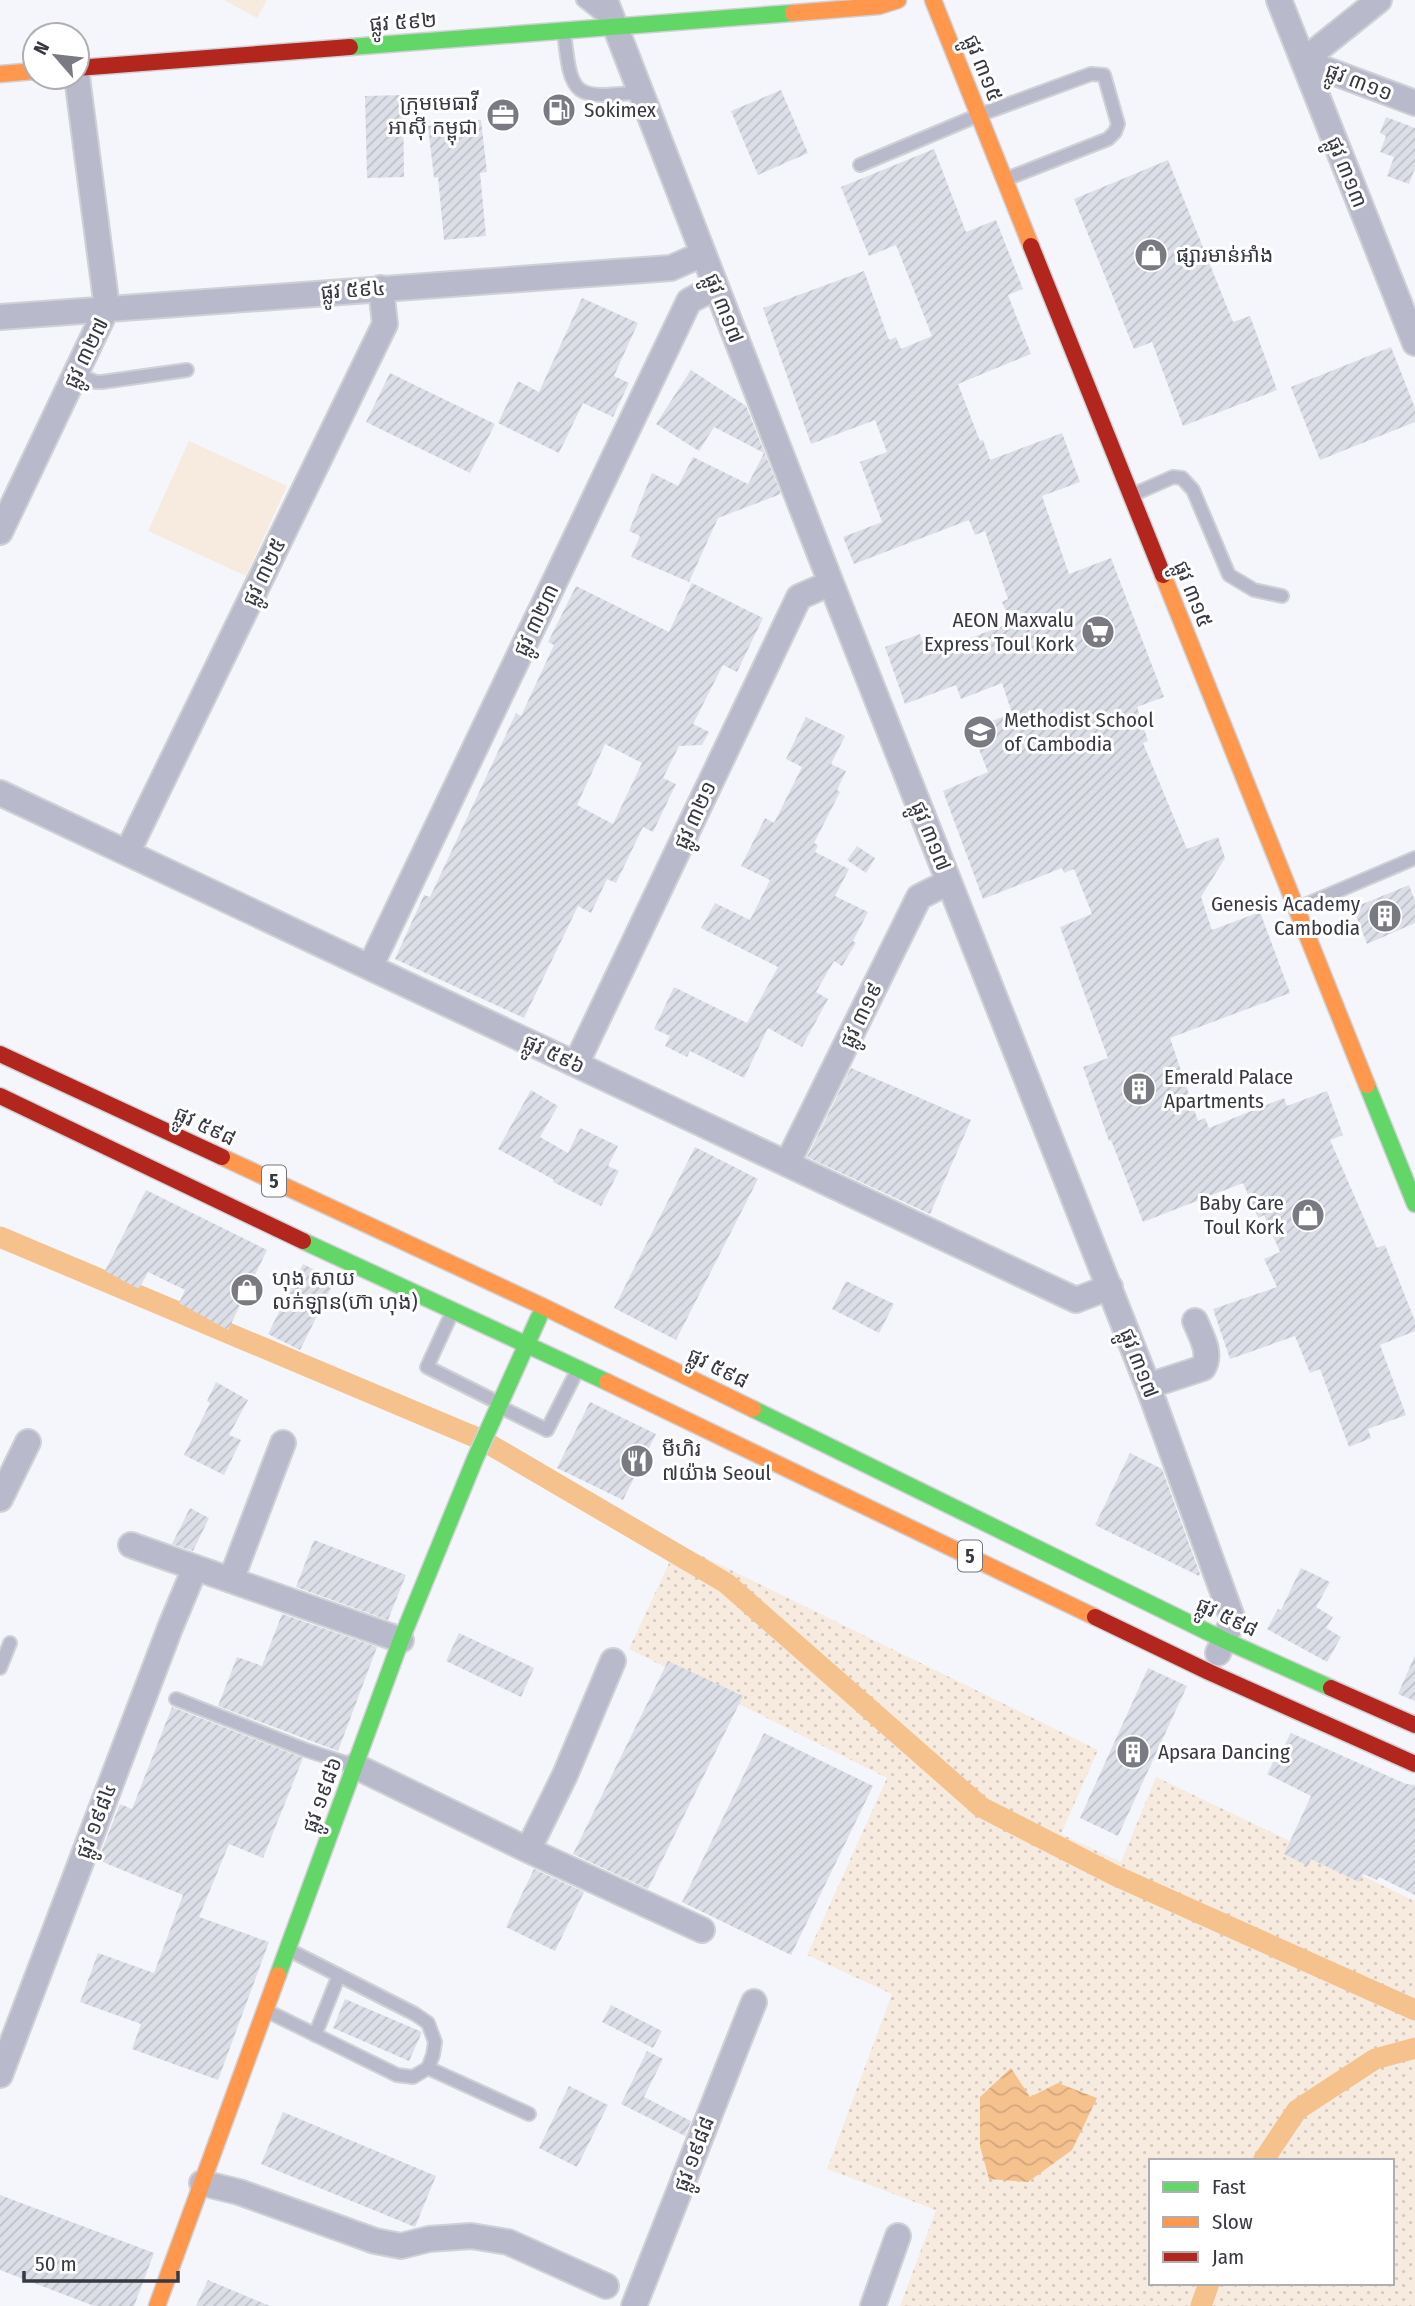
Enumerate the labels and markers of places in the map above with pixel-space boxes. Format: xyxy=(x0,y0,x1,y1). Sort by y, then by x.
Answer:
place label: ក្រុមមេធាវី អាស៊ី កម្ពុជា xyxy=(388,90,479,146)
fuel station icon: Sokimex xyxy=(540,91,578,129)
office icon: ក្រុមមេធាវី អាស៊ី កម្ពុជា xyxy=(484,96,522,134)
place label: Sokimex xyxy=(584,97,657,123)
shop icon: ផ្សារមាន់អាំង xyxy=(1132,236,1170,274)
place label: ផ្សារមាន់អាំង xyxy=(1176,242,1273,268)
place label: AEON Maxvalu Express Toul Kork xyxy=(924,607,1074,657)
supermarket icon: AEON Maxvalu Express Toul Kork xyxy=(1079,613,1117,651)
place label: Methodist School of Cambodia xyxy=(1004,707,1154,757)
school or university icon: Methodist School of Cambodia xyxy=(961,713,999,751)
place label: Genesis Academy Cambodia xyxy=(1211,891,1361,941)
building icon: Genesis Academy Cambodia xyxy=(1366,897,1404,935)
place label: Emerald Palace Apartments xyxy=(1164,1064,1293,1114)
building icon: Emerald Palace Apartments xyxy=(1120,1070,1158,1108)
place label: Baby Care Toul Kork xyxy=(1199,1190,1284,1240)
shop icon: Baby Care Toul Kork xyxy=(1289,1196,1327,1234)
place label: ហុង សាយ លក់ឡាន(ហ៊ា ហុង) xyxy=(272,1265,418,1316)
shop icon: ហុង សាយ លក់ឡាន(ហ៊ា ហុង) xyxy=(228,1271,266,1309)
place label: មីហិរ ៧យ៉ាង Seoul xyxy=(662,1436,772,1486)
restaurant icon: មីហិរ ៧យ៉ាង Seoul xyxy=(618,1442,656,1480)
building icon: Apsara Dancing xyxy=(1114,1733,1152,1771)
place label: Apsara Dancing xyxy=(1158,1739,1290,1765)

